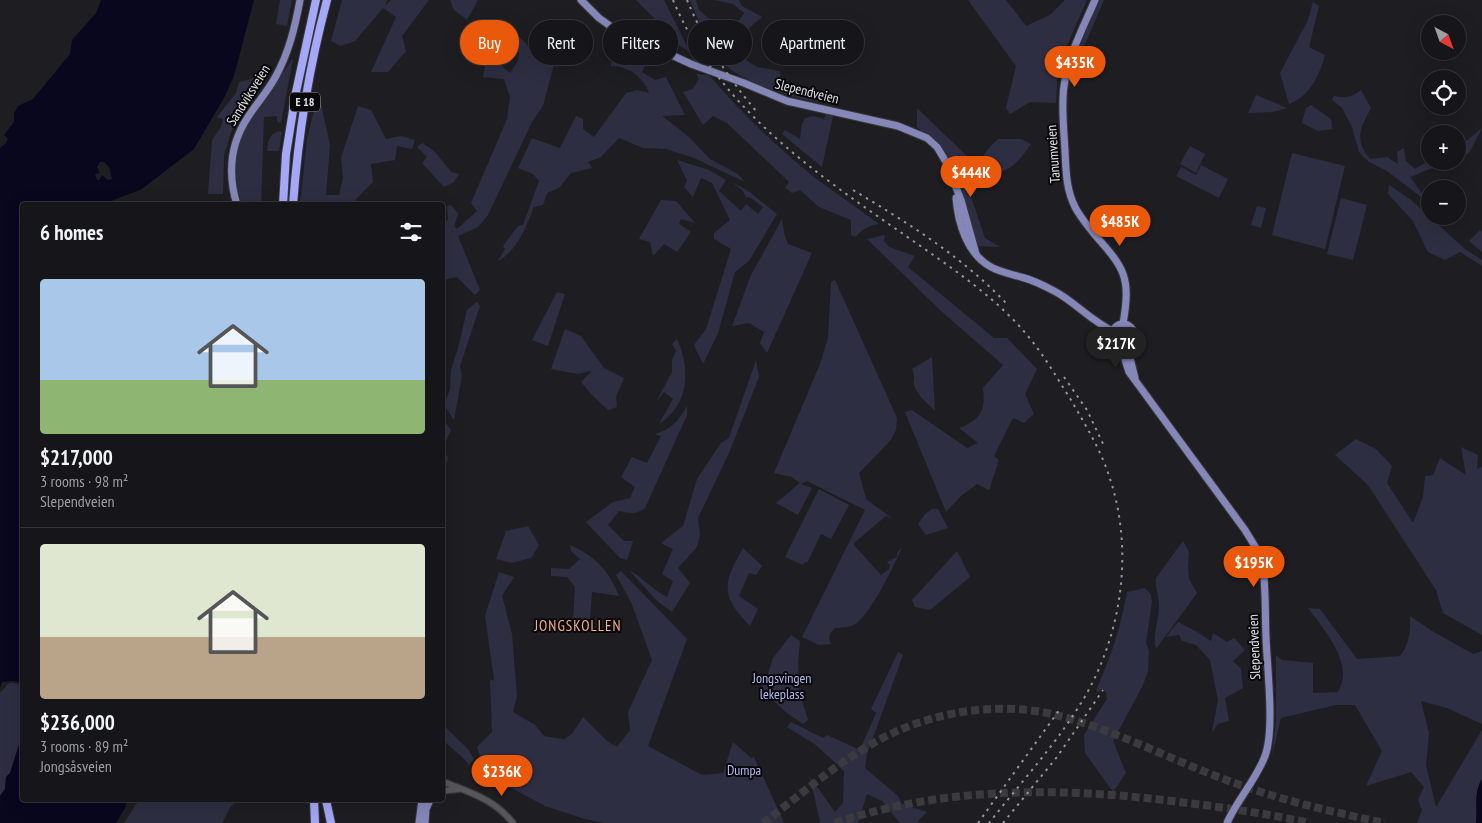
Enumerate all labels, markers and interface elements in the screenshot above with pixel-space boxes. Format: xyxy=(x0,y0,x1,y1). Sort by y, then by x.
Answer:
north arrow xyxy=(1421,15,1466,60)
map controls xyxy=(1421,15,1466,225)
chip: Buy xyxy=(460,20,519,65)
chip: Rent xyxy=(529,20,593,65)
chip: Filters xyxy=(603,20,678,65)
chip: New xyxy=(688,20,752,65)
chip: Apartment xyxy=(762,20,864,65)
pin: $435K xyxy=(1040,46,1110,88)
text: $435K xyxy=(1056,52,1094,72)
street label: Sandviksveien xyxy=(222,61,274,129)
button: locate xyxy=(1421,70,1466,115)
street label: Slependveien xyxy=(773,74,841,108)
road number: E 18 xyxy=(290,92,320,111)
street label: Tanumveien xyxy=(1042,124,1064,184)
button: + xyxy=(1421,125,1466,170)
pin: $444K xyxy=(936,156,1006,198)
text: $444K xyxy=(952,162,990,182)
button: − xyxy=(1421,180,1466,225)
pin: $485K xyxy=(1085,204,1155,247)
text: $485K xyxy=(1101,211,1139,231)
icon: filters xyxy=(397,218,425,246)
text: 6 homes xyxy=(40,219,103,246)
icon: home xyxy=(188,311,278,401)
pin: $217K xyxy=(1081,326,1151,369)
text: $217K xyxy=(1097,333,1135,353)
text: $217,000 xyxy=(40,444,113,471)
text: 3 rooms · 98 m² xyxy=(40,471,128,491)
text: Slependveien xyxy=(40,491,115,511)
pin: $195K xyxy=(1219,546,1289,588)
text: $195K xyxy=(1235,552,1273,572)
icon: home xyxy=(188,577,278,667)
street label: Slependveien xyxy=(1244,614,1264,680)
district label: JONGSKOLLEN xyxy=(533,616,622,635)
park label: Jongsvingen lekeplass xyxy=(752,669,811,703)
text: $236,000 xyxy=(40,709,115,736)
text: 3 rooms · 89 m² xyxy=(40,736,128,756)
pin: $236K xyxy=(467,754,537,797)
text: Jongsåsveien xyxy=(40,756,112,776)
text: $236K xyxy=(483,761,521,781)
park label: Dumpa xyxy=(727,761,761,779)

